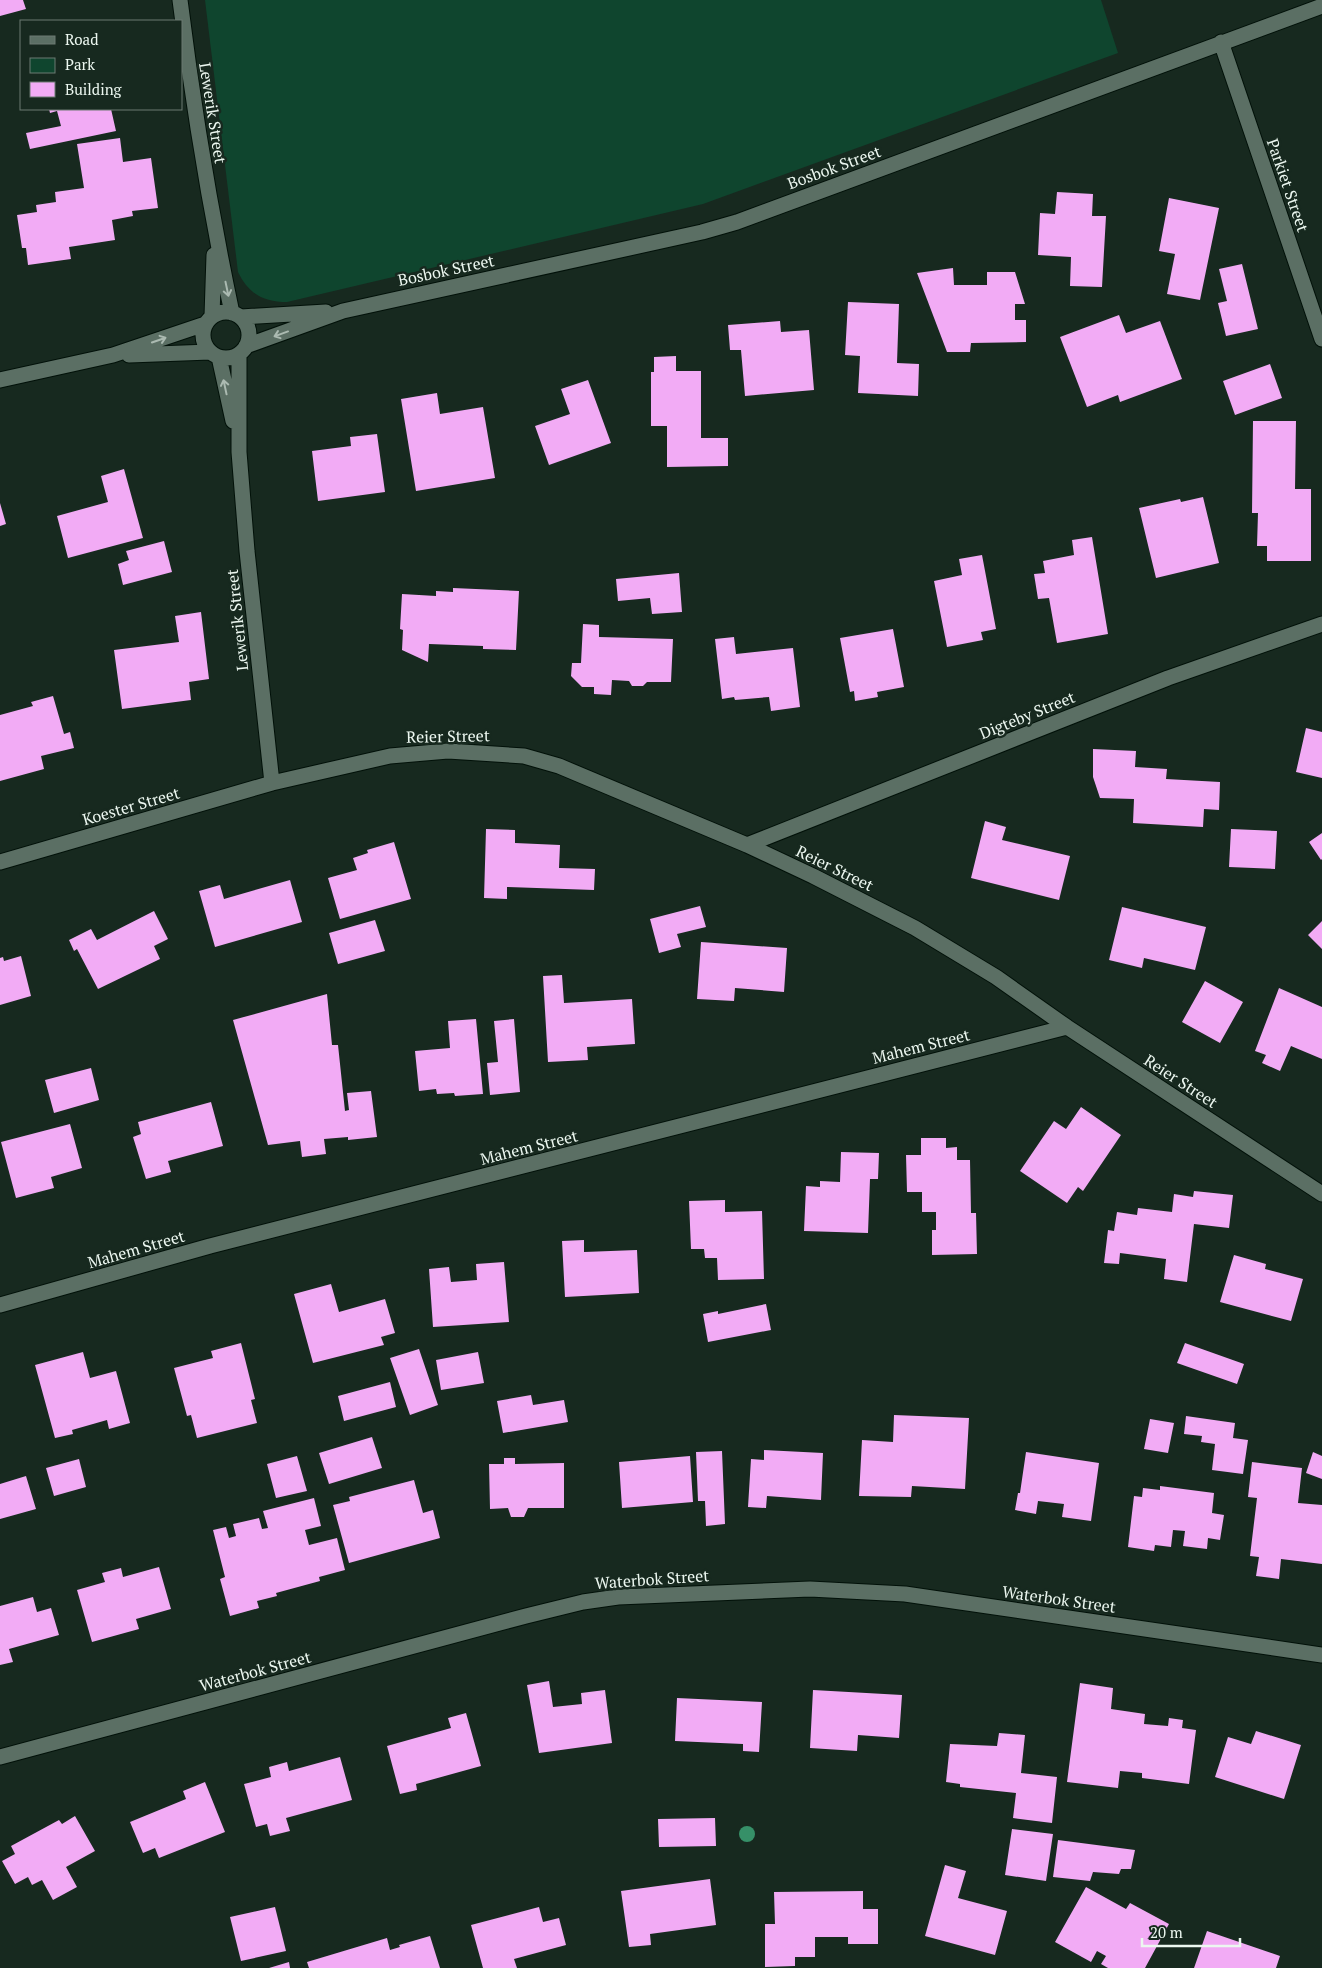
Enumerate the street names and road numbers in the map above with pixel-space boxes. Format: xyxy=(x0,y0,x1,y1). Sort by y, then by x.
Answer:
street label: Lewerik Street xyxy=(194,61,232,165)
street label: Parkiet Street xyxy=(1262,135,1314,235)
street label: Bosbok Street xyxy=(784,140,884,194)
street label: Bosbok Street xyxy=(396,249,496,291)
street label: Lewerik Street xyxy=(221,568,253,672)
street label: Digteby Street xyxy=(976,686,1078,744)
street label: Reier Street xyxy=(406,724,490,748)
street label: Koester Street xyxy=(80,782,182,830)
street label: Reier Street xyxy=(793,840,877,896)
street label: Mahem Street xyxy=(870,1023,972,1069)
street label: Reier Street xyxy=(1140,1049,1222,1113)
street label: Mahem Street xyxy=(478,1124,580,1170)
street label: Mahem Street xyxy=(85,1225,187,1273)
street label: Waterbok Street xyxy=(594,1564,710,1594)
street label: Waterbok Street xyxy=(1001,1580,1117,1618)
street label: Waterbok Street xyxy=(197,1646,313,1696)

